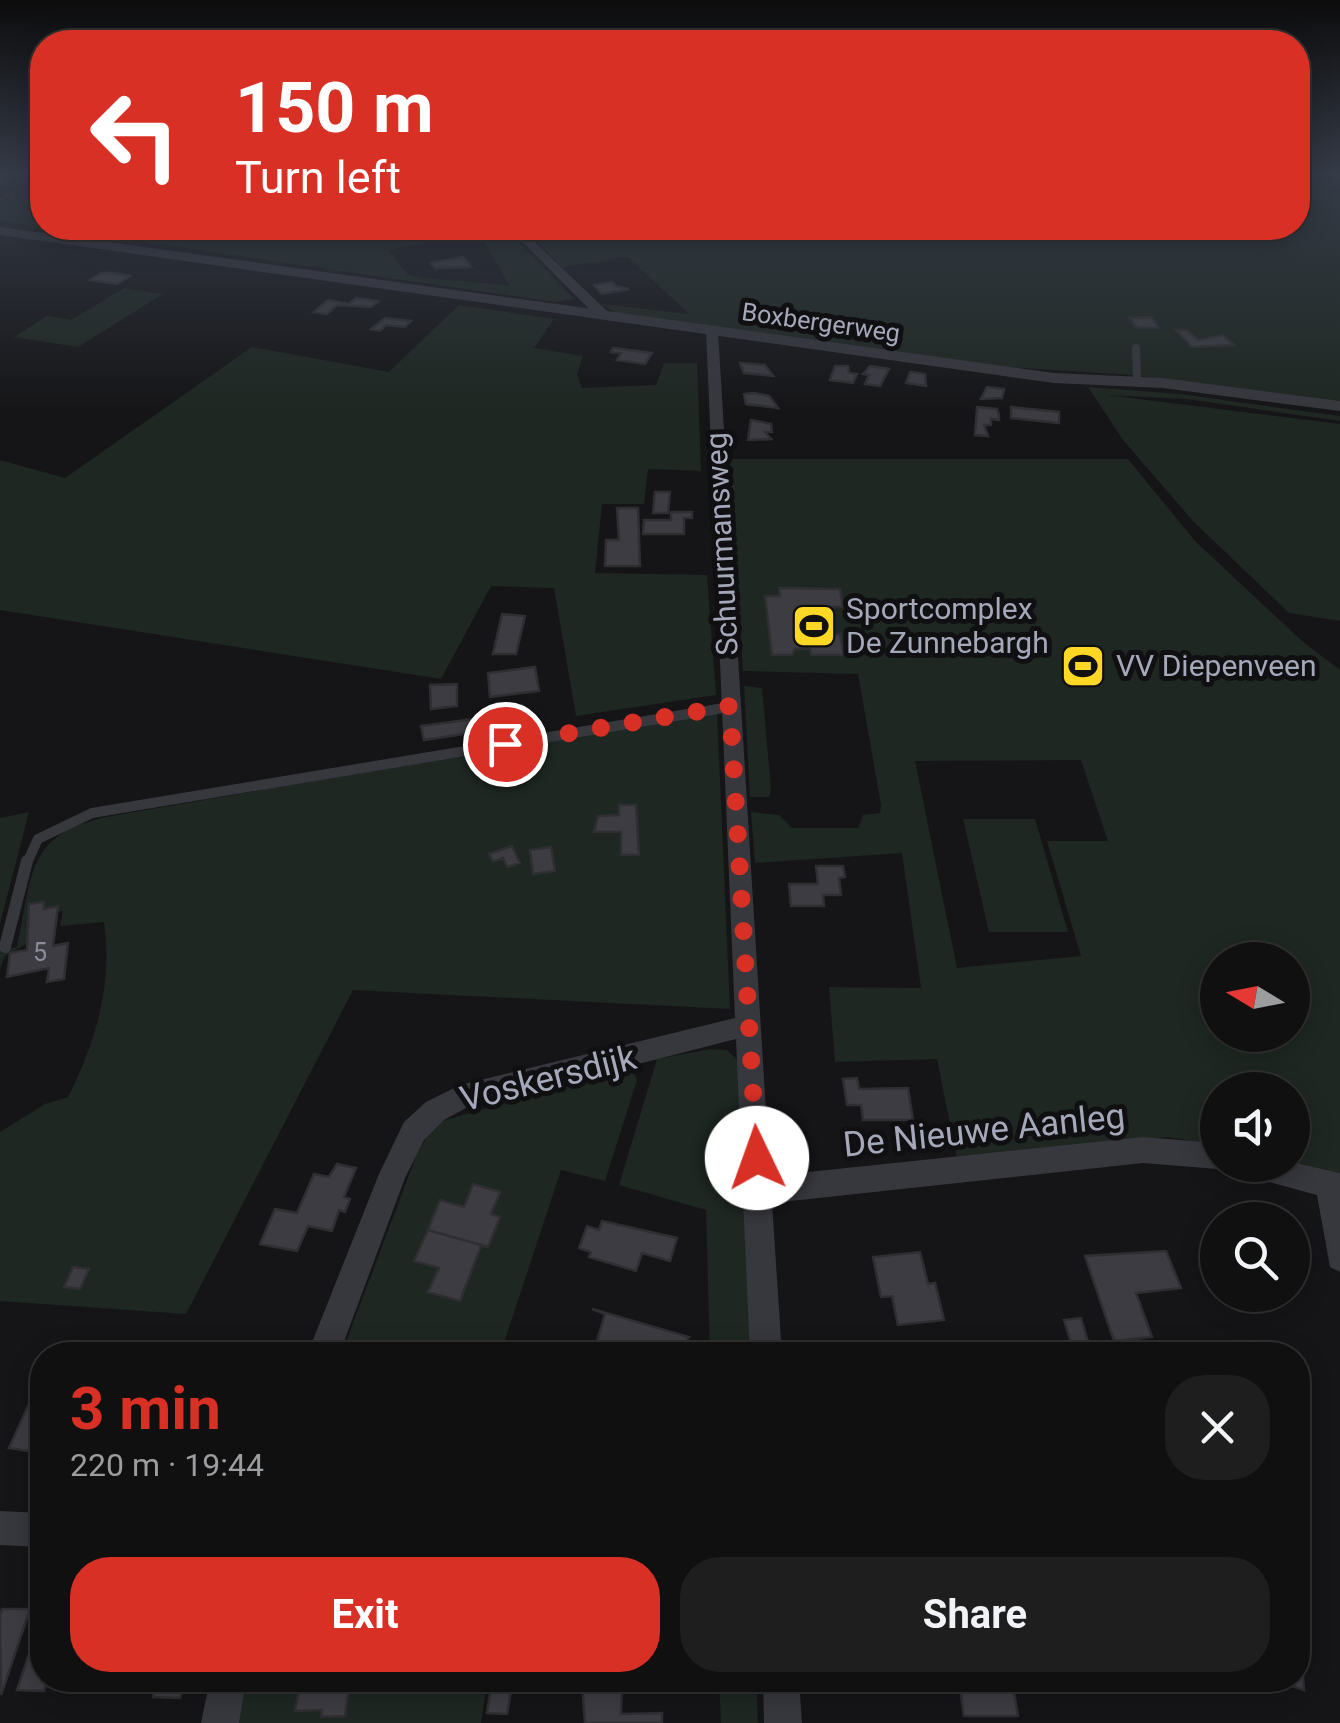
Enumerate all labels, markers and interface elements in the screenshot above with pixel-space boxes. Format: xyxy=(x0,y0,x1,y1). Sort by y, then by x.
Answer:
text: 150 m xyxy=(235,67,434,149)
icon: left xyxy=(70,70,200,200)
text: Turn left xyxy=(235,151,401,204)
street label: Boxbergerweg xyxy=(740,297,902,348)
street label: Schuurmansweg xyxy=(698,432,745,656)
place label: Sportcomplex De Zunnebargh xyxy=(846,591,1049,660)
sports icon: Sportcomplex De Zunnebargh xyxy=(791,603,837,649)
sports icon: VV Diepenveen xyxy=(1060,643,1106,689)
place label: VV Diepenveen xyxy=(1116,648,1317,683)
pin xyxy=(463,702,548,787)
icon: arrive xyxy=(478,717,533,772)
house number: 5 xyxy=(33,938,47,967)
north arrow xyxy=(1200,942,1310,1052)
map controls xyxy=(1200,942,1310,1312)
street label: Voskersdijk xyxy=(456,1037,641,1120)
button: sound xyxy=(1200,1072,1310,1182)
street label: De Nieuwe Aanleg xyxy=(841,1095,1127,1166)
position arrow xyxy=(705,1106,809,1210)
button: search xyxy=(1200,1202,1310,1312)
text: 3 min xyxy=(70,1373,221,1444)
button: close xyxy=(1165,1375,1270,1480)
text: 220 m · 19:44 xyxy=(70,1446,264,1484)
button: Exit xyxy=(70,1557,660,1672)
button: Share xyxy=(680,1557,1270,1672)

